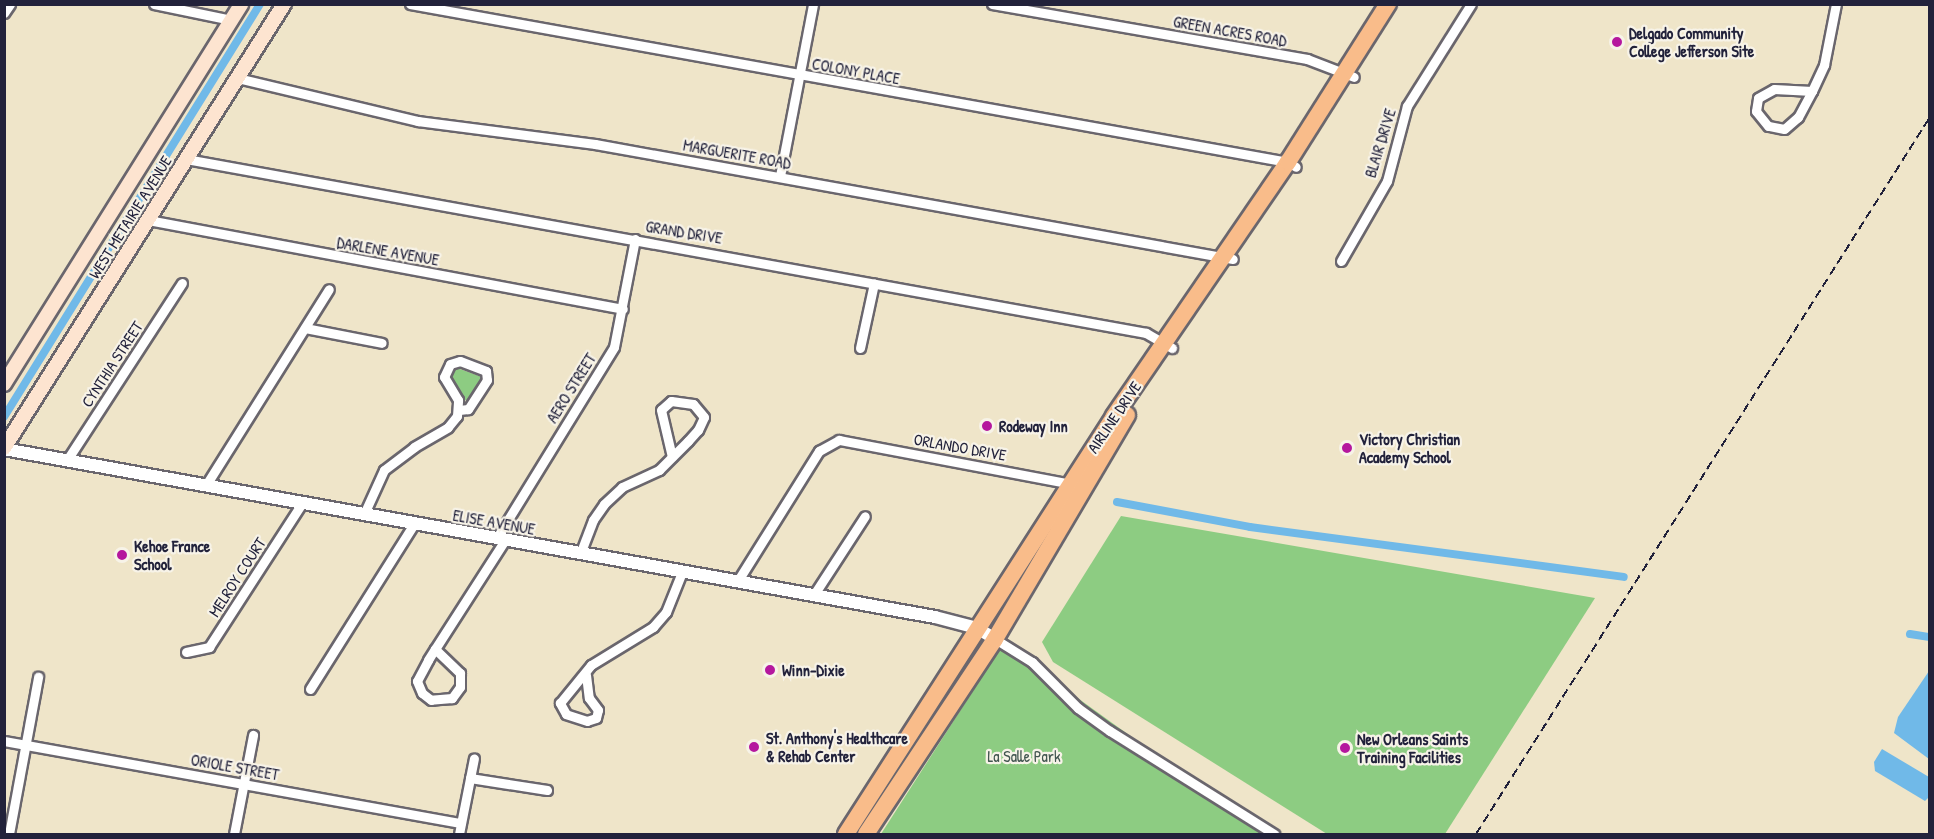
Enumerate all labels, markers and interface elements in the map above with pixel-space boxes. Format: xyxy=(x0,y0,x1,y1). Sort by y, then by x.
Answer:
street label: GREEN ACRES ROAD xyxy=(1172,12,1288,50)
place label: Delgado Community College Jefferson Site xyxy=(1629,23,1754,61)
marker: Delgado Community College Jefferson Site xyxy=(1610,35,1624,49)
street label: COLONY PLACE xyxy=(810,54,902,88)
street label: BLAIR DRIVE xyxy=(1360,106,1400,180)
street label: MARGUERITE ROAD xyxy=(682,135,792,173)
street label: WEST METAIRIE AVENUE xyxy=(84,152,176,282)
street label: GRAND DRIVE xyxy=(644,216,724,248)
street label: DARLENE AVENUE xyxy=(336,233,440,269)
street label: CYNTHIA STREET xyxy=(77,318,147,410)
street label: AERO STREET xyxy=(542,350,600,426)
street label: AIRLINE DRIVE xyxy=(1083,377,1145,457)
place label: Rodeway Inn xyxy=(999,416,1068,436)
marker: Rodeway Inn xyxy=(980,419,994,433)
street label: ORLANDO DRIVE xyxy=(912,429,1008,465)
place label: Victory Christian Academy School xyxy=(1359,429,1460,467)
marker: Victory Christian Academy School xyxy=(1340,441,1354,455)
street label: ELISE AVENUE xyxy=(451,505,537,539)
street label: MELROY COURT xyxy=(204,534,270,620)
place label: Kehoe France School xyxy=(134,536,210,574)
marker: Kehoe France School xyxy=(115,548,129,562)
place label: Winn-Dixie xyxy=(782,660,845,680)
marker: Winn-Dixie xyxy=(763,663,777,677)
place label: St. Anthony's Healthcare & Rehab Center xyxy=(766,728,908,766)
place label: New Orleans Saints Training Facilities xyxy=(1357,729,1468,767)
marker: St. Anthony's Healthcare & Rehab Center xyxy=(747,740,761,754)
marker: New Orleans Saints Training Facilities xyxy=(1338,741,1352,755)
park label: La Salle Park xyxy=(987,746,1061,766)
street label: ORIOLE STREET xyxy=(189,750,281,784)

